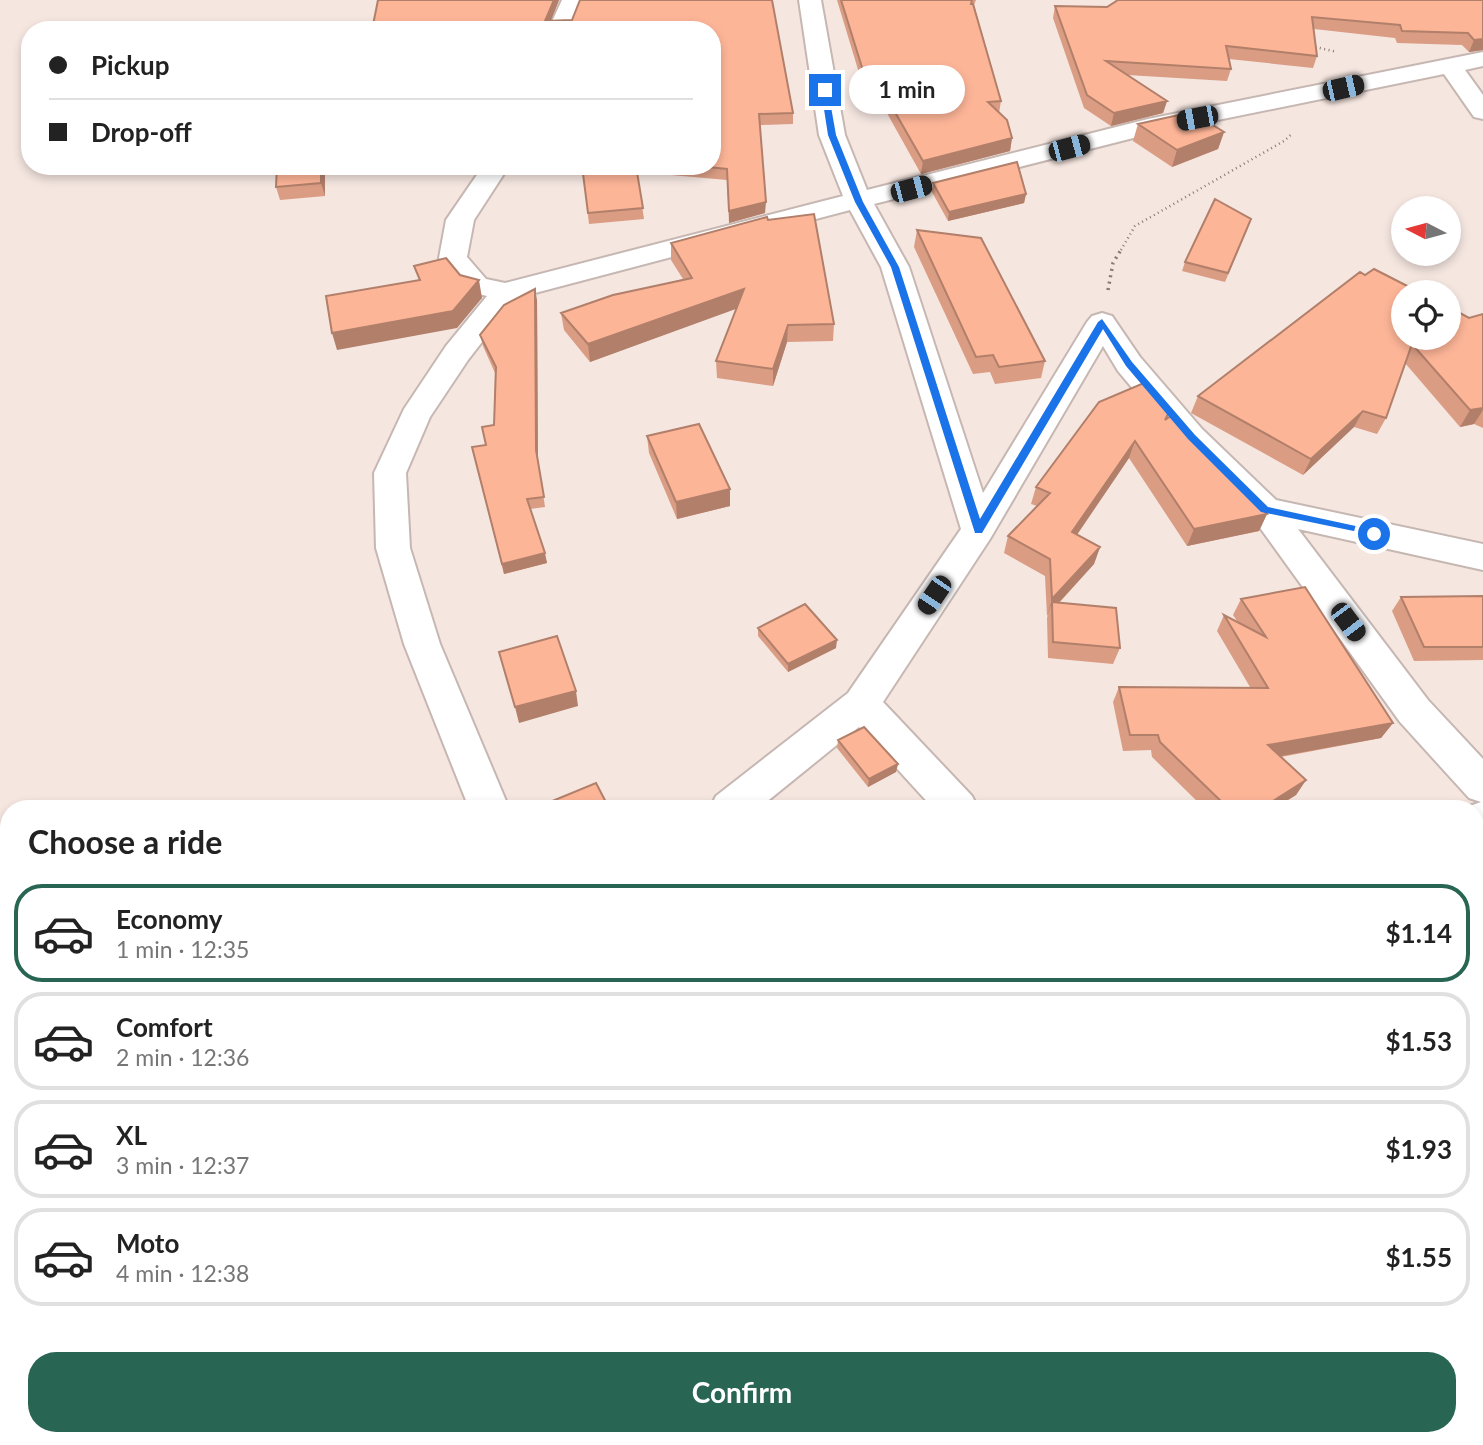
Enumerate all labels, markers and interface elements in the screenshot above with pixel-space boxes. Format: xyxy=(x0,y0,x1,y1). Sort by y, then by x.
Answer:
text: Pickup xyxy=(91,49,170,81)
callout: 1 min xyxy=(850,66,965,114)
car xyxy=(1321,73,1366,103)
route end xyxy=(809,74,841,106)
text: 1 min xyxy=(878,75,936,103)
car xyxy=(1175,104,1220,132)
text: Drop-off xyxy=(91,116,192,148)
car xyxy=(1046,132,1093,164)
car xyxy=(888,173,935,205)
north arrow xyxy=(1391,196,1461,266)
map controls xyxy=(1391,196,1461,350)
button: locate xyxy=(1391,280,1461,350)
route start xyxy=(1358,518,1390,550)
car xyxy=(914,572,955,618)
car xyxy=(1327,599,1370,645)
text: Choose a ride xyxy=(28,822,222,861)
icon: car xyxy=(32,902,95,965)
text: Economy xyxy=(116,903,222,935)
text: $1.14 xyxy=(1386,917,1452,949)
text: 1 min · 12:35 xyxy=(116,935,249,963)
icon: car xyxy=(32,1010,95,1073)
text: Comfort xyxy=(116,1011,213,1043)
text: $1.53 xyxy=(1386,1025,1452,1057)
text: 2 min · 12:36 xyxy=(116,1043,249,1071)
icon: car xyxy=(32,1118,95,1181)
text: XL xyxy=(116,1119,147,1151)
text: $1.93 xyxy=(1386,1133,1452,1165)
text: 3 min · 12:37 xyxy=(116,1151,249,1179)
icon: car xyxy=(32,1226,95,1289)
text: Moto xyxy=(116,1227,179,1259)
text: $1.55 xyxy=(1386,1241,1452,1273)
text: 4 min · 12:38 xyxy=(116,1259,249,1287)
button: Confirm xyxy=(28,1352,1456,1432)

